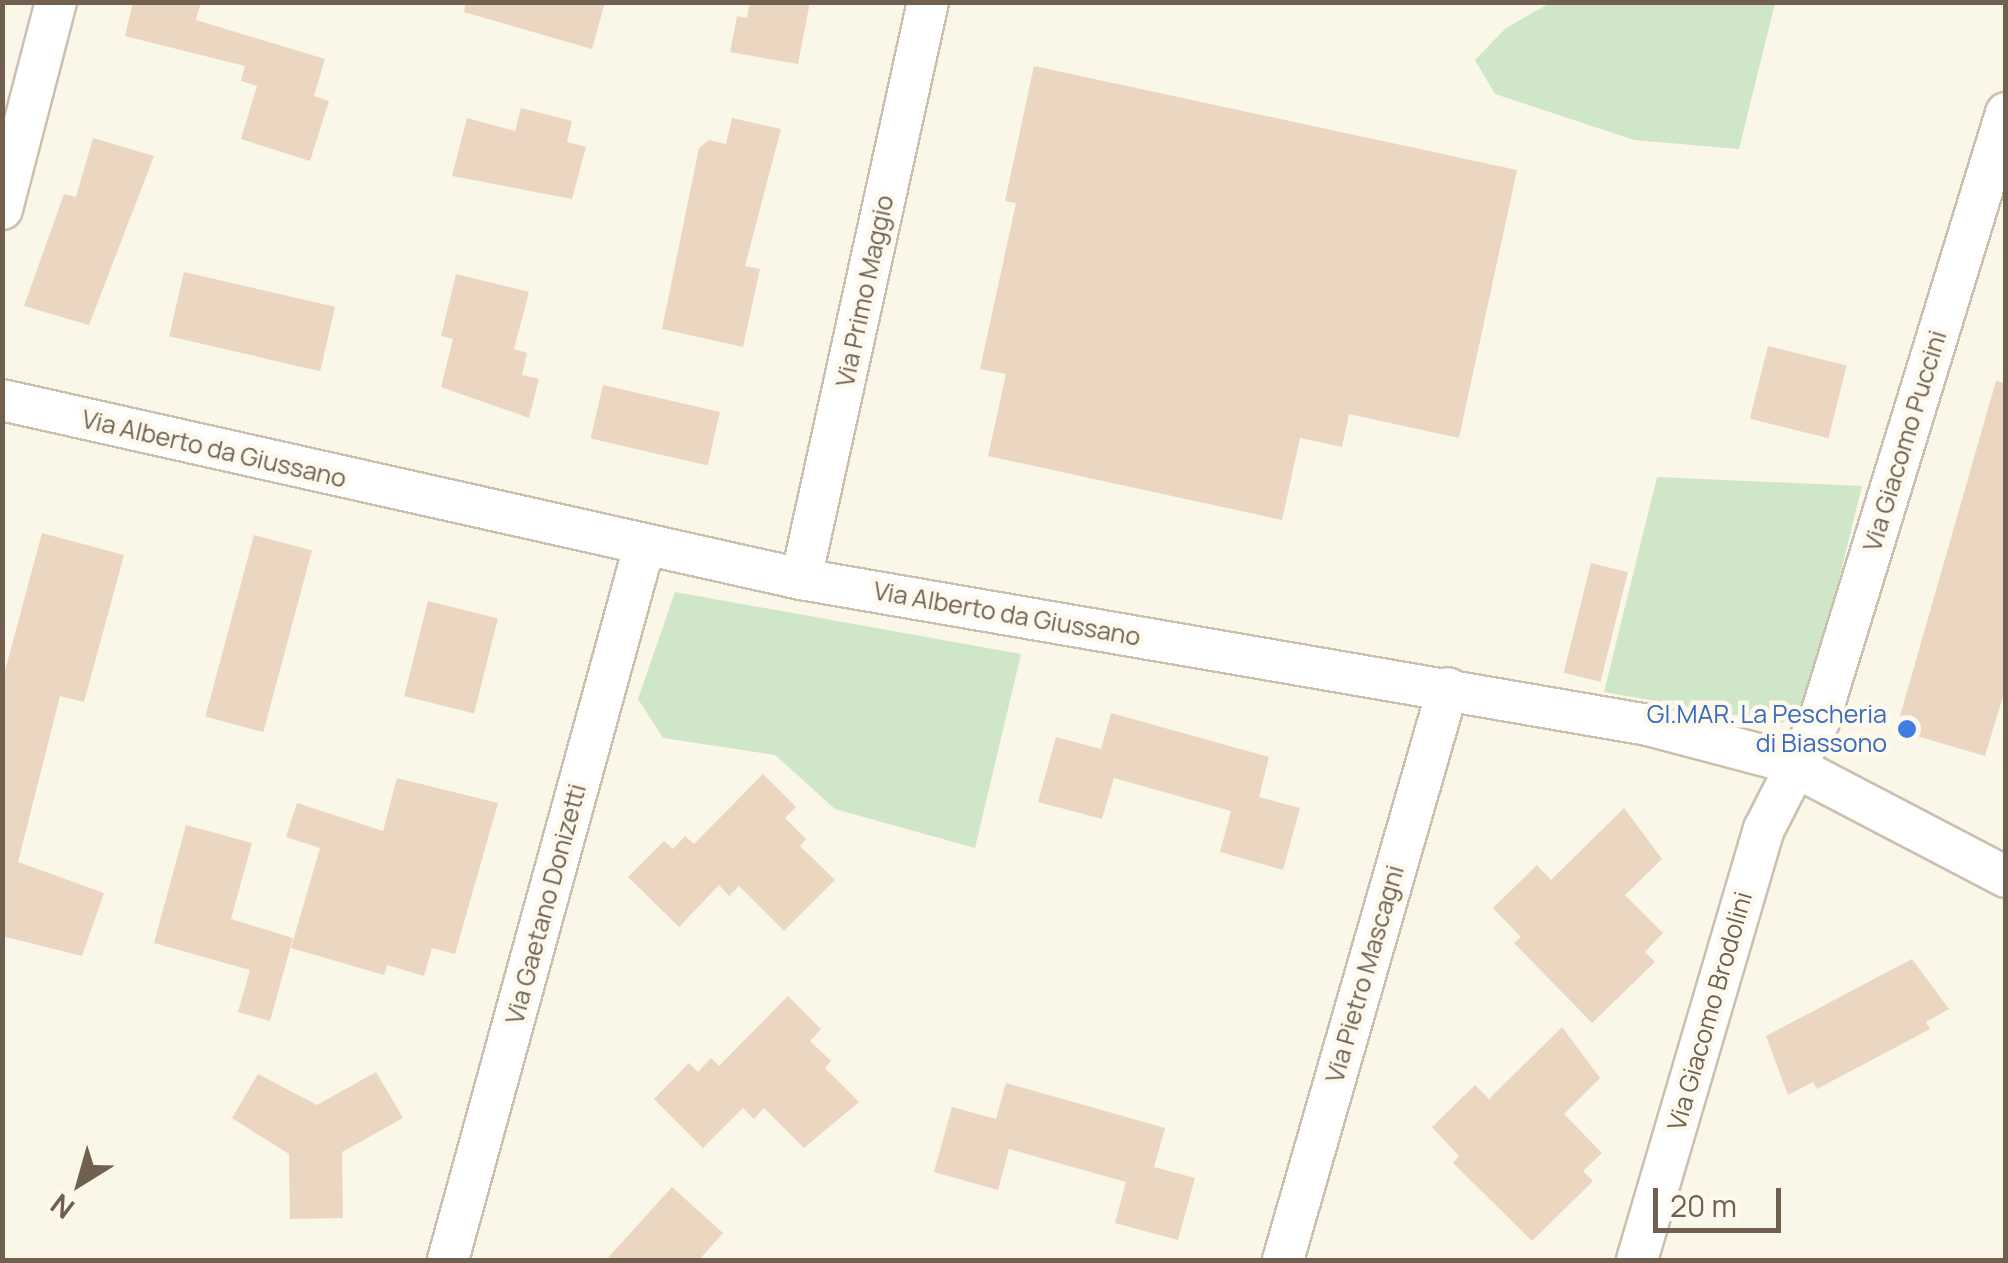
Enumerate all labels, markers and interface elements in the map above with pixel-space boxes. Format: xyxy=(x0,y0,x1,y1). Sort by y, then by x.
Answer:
street label: Via Primo Maggio xyxy=(830,192,900,390)
street label: Via Giacomo Puccini xyxy=(1857,327,1953,555)
street label: Via Alberto da Giussano xyxy=(79,404,349,494)
street label: Via Alberto da Giussano xyxy=(871,576,1143,652)
place label: GI.MAR. La Pescheria di Biassono xyxy=(1647,700,1887,759)
marker: GI.MAR. La Pescheria di Biassono xyxy=(1896,718,1918,740)
street label: Via Gaetano Donizetti xyxy=(499,781,593,1027)
street label: Via Pietro Mascagni xyxy=(1320,862,1410,1086)
street label: Via Giacomo Brodolini xyxy=(1662,888,1758,1134)
north arrow xyxy=(30,1133,130,1233)
scale bar xyxy=(1658,1168,1786,1230)
text: 20 m xyxy=(1670,1185,1737,1226)
text: N xyxy=(42,1186,81,1228)

